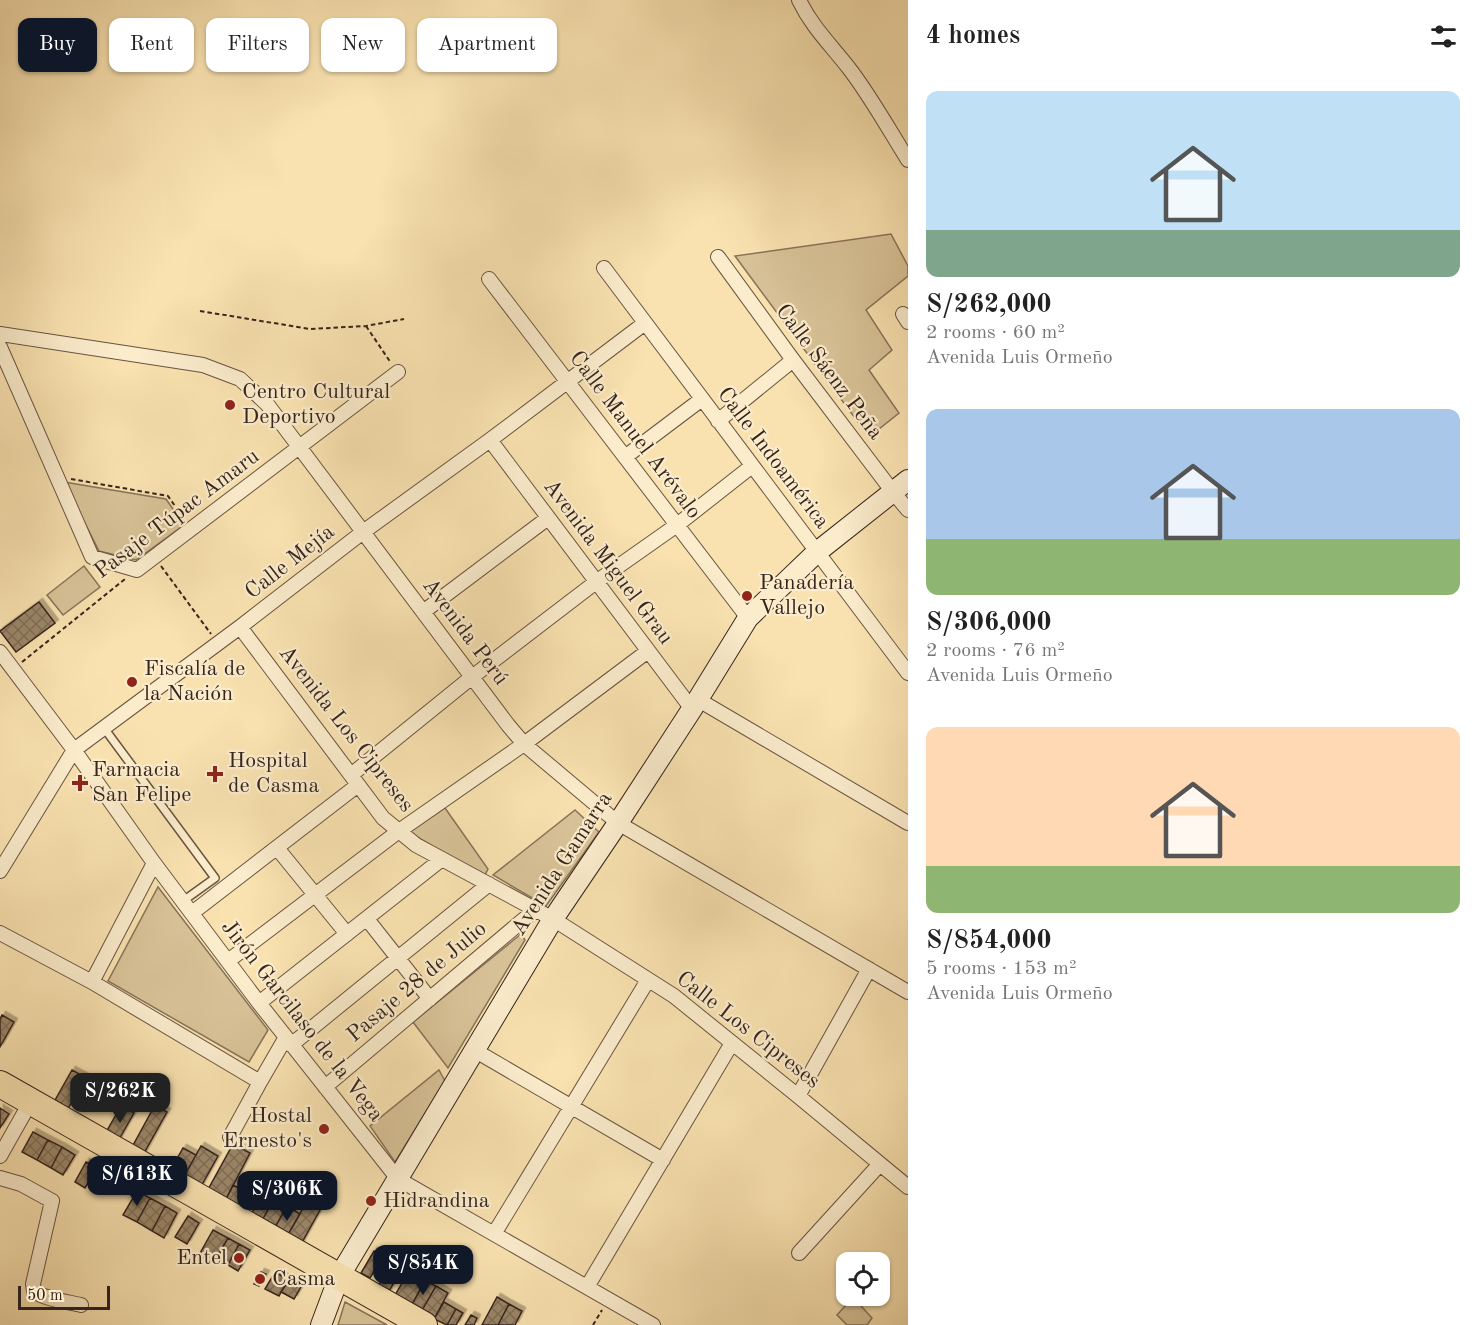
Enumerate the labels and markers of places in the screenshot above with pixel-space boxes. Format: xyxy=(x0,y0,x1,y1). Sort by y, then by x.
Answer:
place label: Centro Cultural Deportivo xyxy=(242,381,390,428)
marker: Centro Cultural Deportivo xyxy=(223,398,237,412)
place label: Panadería Vallejo xyxy=(759,572,854,619)
marker: Panadería Vallejo xyxy=(740,589,754,603)
place label: Fiscalía de la Nación xyxy=(144,658,245,705)
marker: Fiscalía de la Nación xyxy=(125,675,139,689)
place label: Hospital de Casma xyxy=(228,750,319,797)
place label: Farmacia San Felipe xyxy=(92,759,191,806)
marker: Hospital de Casma xyxy=(206,765,224,783)
marker: Farmacia San Felipe xyxy=(73,776,87,790)
pin: S/262K xyxy=(71,1073,169,1124)
place label: Hostal Ernesto's xyxy=(223,1105,312,1152)
marker: Hostal Ernesto's xyxy=(317,1122,331,1136)
pin: S/613K xyxy=(88,1156,186,1207)
pin: S/306K xyxy=(238,1171,336,1222)
place label: Hidrandina xyxy=(383,1190,490,1212)
marker: Hidrandina xyxy=(364,1194,378,1208)
pin: S/854K xyxy=(374,1245,472,1296)
place label: Entel xyxy=(176,1247,227,1269)
marker: Entel xyxy=(232,1251,246,1265)
place label: Casma xyxy=(272,1268,336,1290)
marker: Casma xyxy=(253,1272,267,1286)

